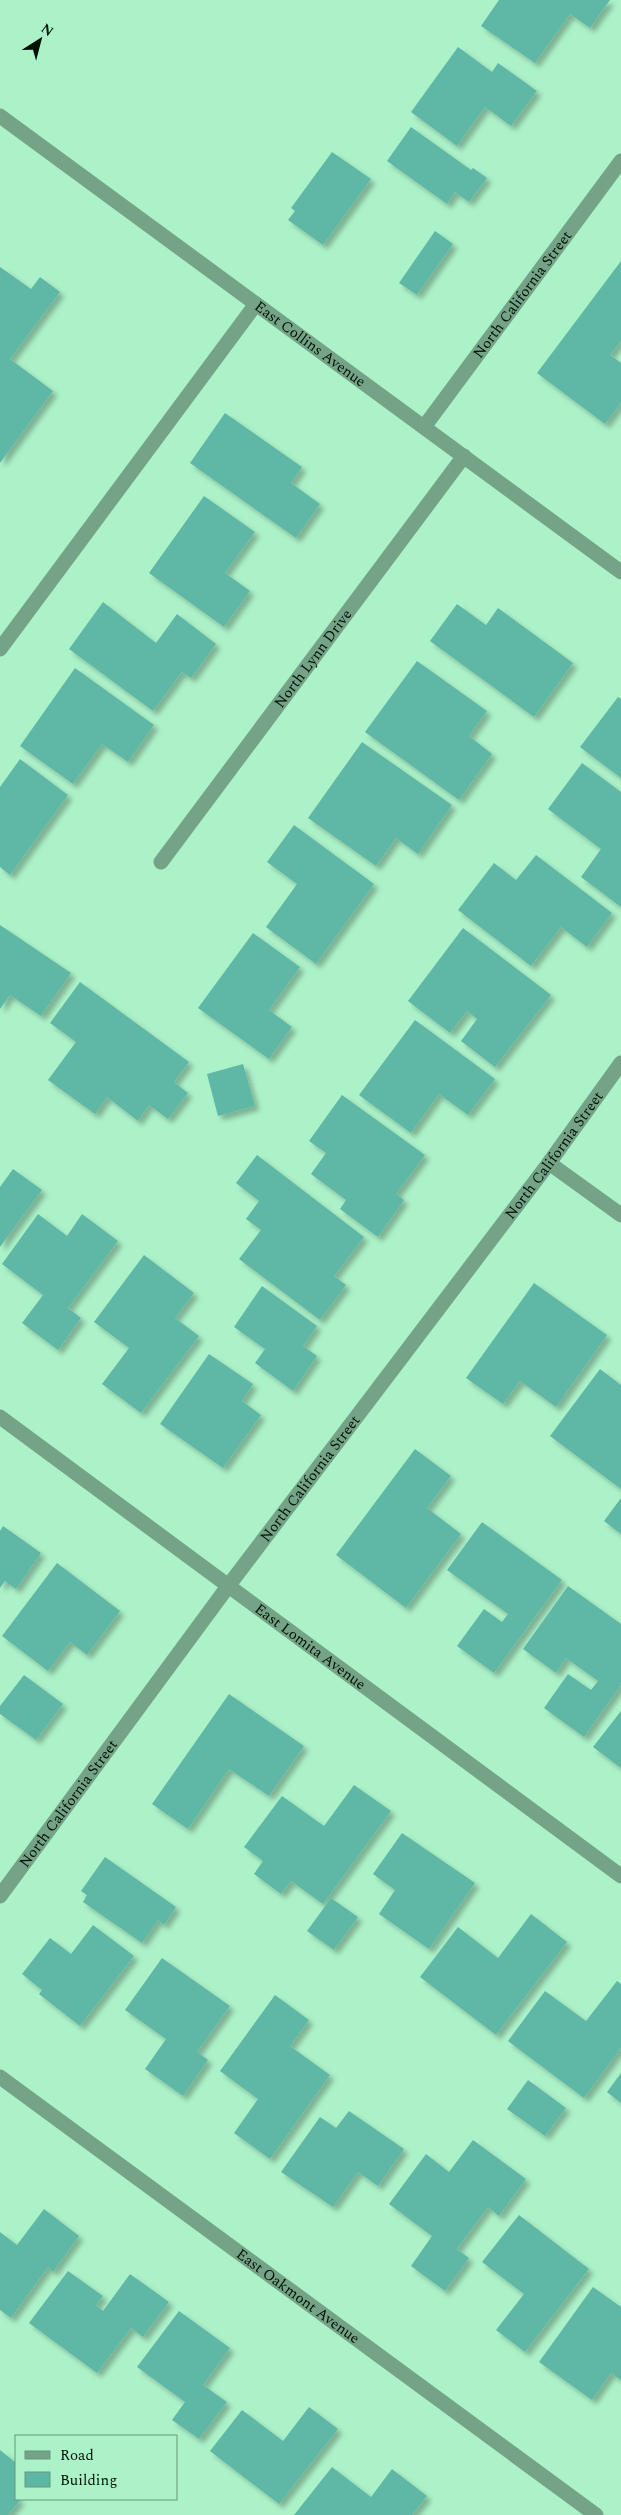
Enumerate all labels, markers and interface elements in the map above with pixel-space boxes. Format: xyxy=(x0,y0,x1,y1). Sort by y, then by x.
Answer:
north arrow xyxy=(15,15,65,65)
text: N xyxy=(37,18,58,42)
street label: North California Street xyxy=(467,226,577,363)
street label: East Collins Avenue xyxy=(250,295,371,393)
street label: North Lynn Drive xyxy=(268,604,358,713)
street label: North California Street xyxy=(499,1086,609,1224)
street label: North California Street xyxy=(254,1410,366,1547)
street label: East Lomita Avenue xyxy=(250,1597,371,1695)
street label: North California Street xyxy=(13,1734,123,1872)
street label: East Oakmont Avenue xyxy=(231,2243,365,2349)
legend xyxy=(15,2435,178,2500)
text: Road xyxy=(60,2444,94,2467)
text: Building xyxy=(60,2469,117,2492)

